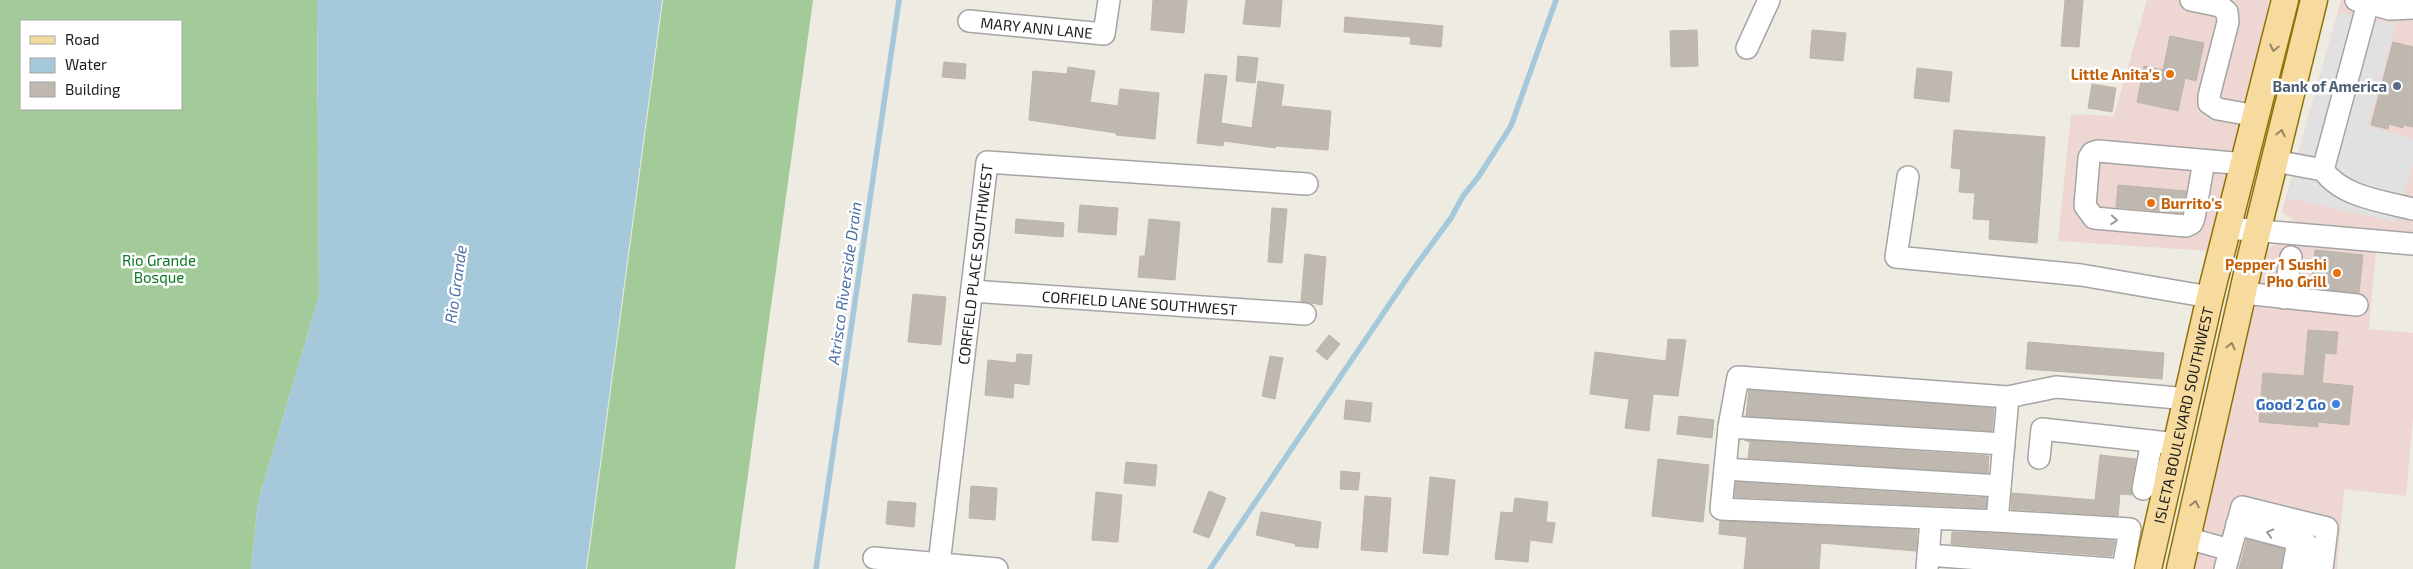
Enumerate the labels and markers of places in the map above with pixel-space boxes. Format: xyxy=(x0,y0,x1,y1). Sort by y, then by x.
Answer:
place label: Little Anita's xyxy=(2071,65,2160,83)
marker: Little Anita's xyxy=(2164,68,2176,80)
place label: Bank of America xyxy=(2273,77,2387,95)
marker: Bank of America xyxy=(2391,80,2403,92)
place label: Burrito's xyxy=(2161,194,2222,212)
marker: Burrito's xyxy=(2145,197,2157,209)
place label: Pepper 1 Sushi Pho Grill xyxy=(2225,255,2327,290)
marker: Pepper 1 Sushi Pho Grill xyxy=(2331,267,2343,279)
place label: Good 2 Go xyxy=(2256,395,2326,413)
marker: Good 2 Go xyxy=(2330,398,2342,410)

